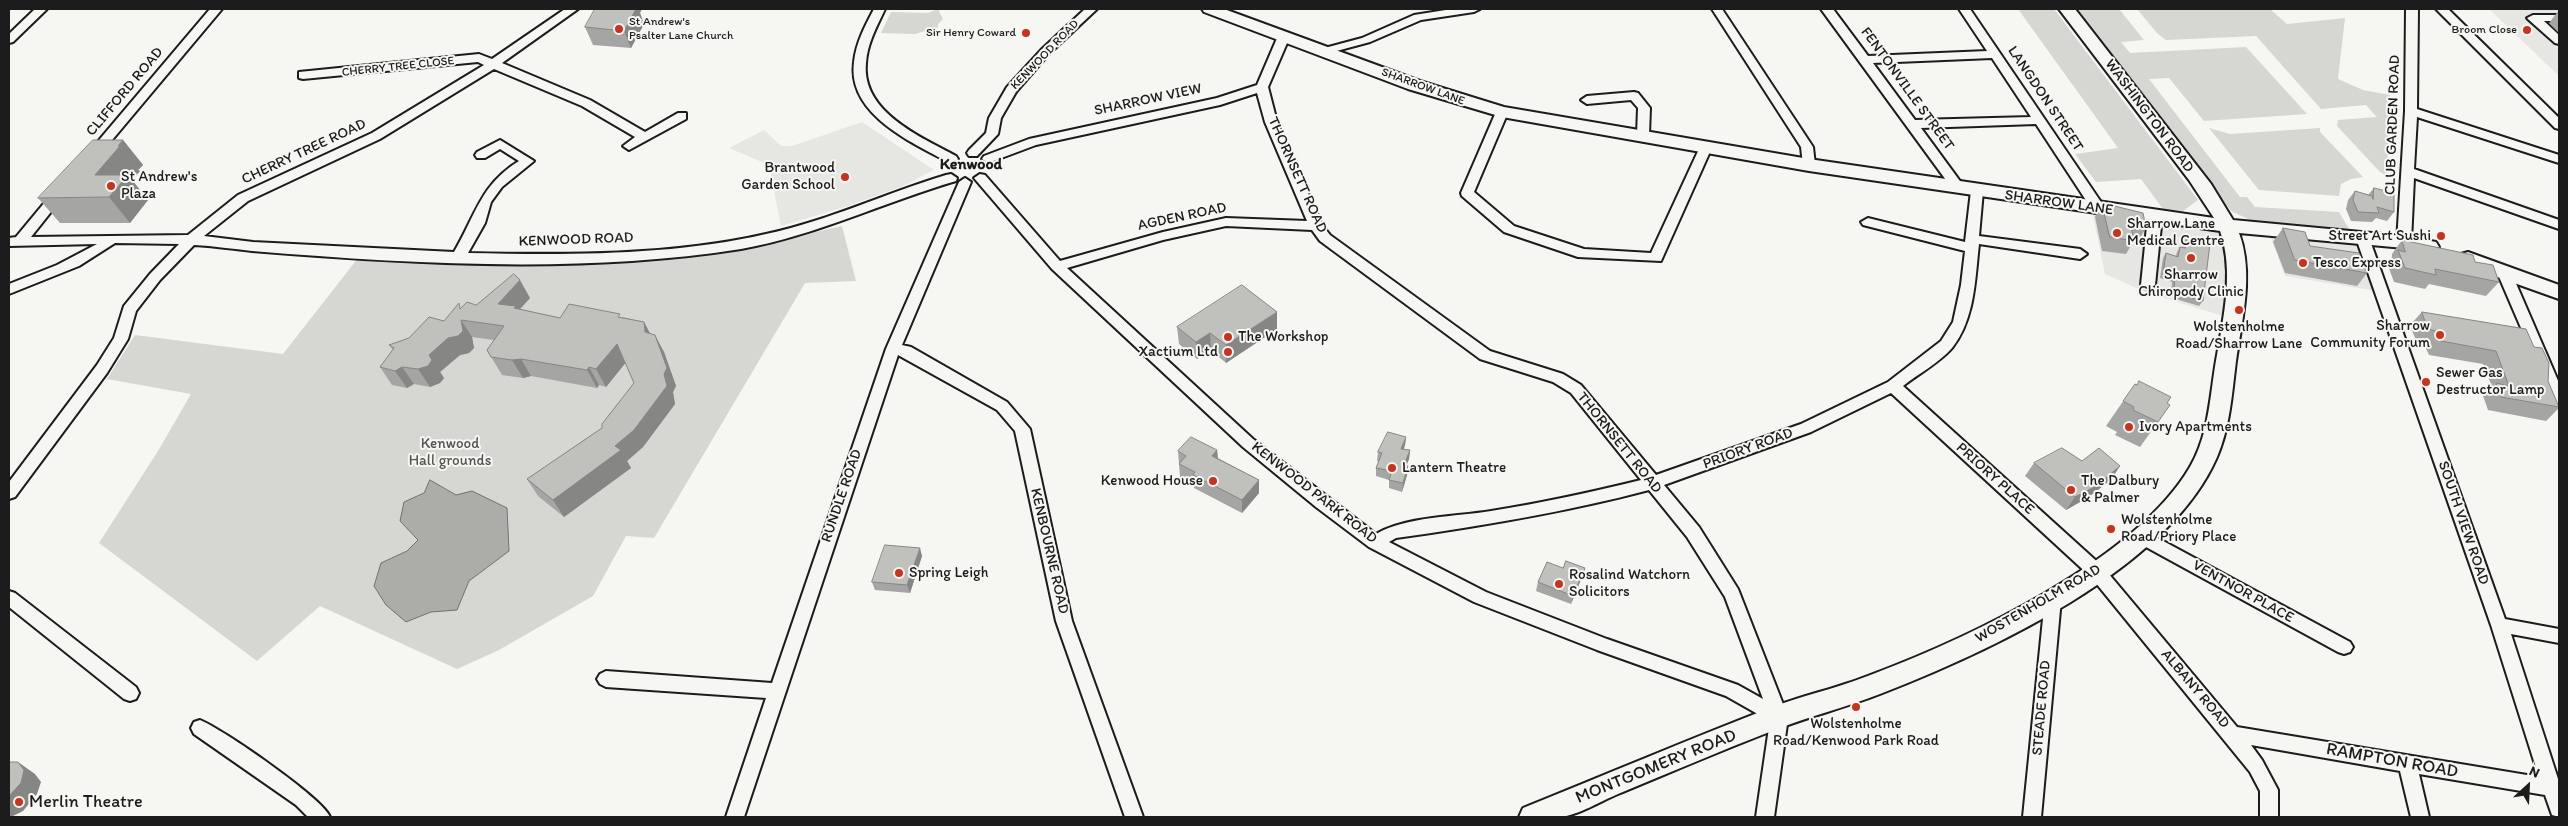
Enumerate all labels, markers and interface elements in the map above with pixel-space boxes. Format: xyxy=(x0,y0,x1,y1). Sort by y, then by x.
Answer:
place label: St Andrew's Psalter Lane Church xyxy=(629,15,733,43)
street label: KENWOOD ROAD xyxy=(1008,17,1082,93)
marker: St Andrew's Psalter Lane Church xyxy=(613,23,625,35)
place label: Broom Close xyxy=(2452,23,2517,37)
street label: FENTONVILLE STREET xyxy=(1856,24,1958,154)
marker: Broom Close xyxy=(2521,24,2533,36)
place label: Sir Henry Coward xyxy=(926,26,1016,40)
marker: Sir Henry Coward xyxy=(1020,27,1032,39)
street label: LANGDON STREET xyxy=(2003,43,2087,155)
street label: CLIFFORD ROAD xyxy=(83,44,167,140)
street label: CHERRY TREE CLOSE xyxy=(341,54,455,80)
street label: CLUB GARDEN ROAD xyxy=(2382,55,2404,195)
street label: WASHINGTON ROAD xyxy=(2101,56,2197,176)
street label: SHARROW LANE xyxy=(1379,65,1467,109)
street label: SHARROW VIEW xyxy=(1093,80,1203,120)
street label: THORNSETT ROAD xyxy=(1263,114,1331,236)
street label: CHERRY TREE ROAD xyxy=(239,115,369,189)
district label: Kenwood xyxy=(940,155,1002,175)
place label: Brantwood Garden School xyxy=(741,159,835,194)
place label: St Andrew's Plaza xyxy=(121,168,197,203)
marker: Brantwood Garden School xyxy=(839,171,851,183)
marker: St Andrew's Plaza xyxy=(105,180,117,192)
street label: SHARROW LANE xyxy=(2004,186,2114,220)
street label: AGDEN ROAD xyxy=(1136,199,1228,235)
place label: Sharrow Lane Medical Centre xyxy=(2127,215,2224,250)
marker: Sharrow Lane Medical Centre xyxy=(2111,227,2123,239)
place label: Street Art Sushi xyxy=(2329,227,2431,245)
street label: KENWOOD ROAD xyxy=(518,229,634,251)
marker: Street Art Sushi xyxy=(2435,230,2447,242)
marker: Sharrow Chiropody Clinic xyxy=(2185,252,2197,264)
place label: Tesco Express xyxy=(2313,254,2401,272)
marker: Tesco Express xyxy=(2297,257,2309,269)
place label: Sharrow Chiropody Clinic xyxy=(2138,266,2244,301)
marker: Wolstenholme Road/Sharrow Lane xyxy=(2233,304,2245,316)
place label: Sharrow Community Forum xyxy=(2310,317,2430,352)
place label: Wolstenholme Road/Sharrow Lane xyxy=(2176,318,2302,353)
place label: The Workshop xyxy=(1238,328,1328,346)
marker: Sharrow Community Forum xyxy=(2434,329,2446,341)
marker: The Workshop xyxy=(1222,331,1234,343)
place label: Xactium Ltd xyxy=(1139,343,1218,361)
marker: Xactium Ltd xyxy=(1222,346,1234,358)
place label: Sewer Gas Destructor Lamp xyxy=(2436,364,2545,399)
marker: Sewer Gas Destructor Lamp xyxy=(2420,376,2432,388)
street label: THORNSETT ROAD xyxy=(1573,389,1665,497)
place label: Ivory Apartments xyxy=(2139,418,2252,436)
marker: Ivory Apartments xyxy=(2123,421,2135,433)
street label: PRIORY ROAD xyxy=(1701,424,1795,474)
park label: Kenwood Hall grounds xyxy=(409,435,491,470)
street label: KENWOOD PARK ROAD xyxy=(1247,438,1381,548)
street label: PRIORY PLACE xyxy=(1952,439,2038,519)
street label: RUNDLE ROAD xyxy=(818,447,866,545)
place label: Lantern Theatre xyxy=(1402,459,1506,477)
street label: SOUTH VIEW ROAD xyxy=(2433,459,2493,587)
marker: Lantern Theatre xyxy=(1386,462,1398,474)
place label: Kenwood House xyxy=(1101,472,1203,490)
place label: The Dalbury & Palmer xyxy=(2081,472,2159,507)
marker: Kenwood House xyxy=(1207,475,1219,487)
marker: The Dalbury & Palmer xyxy=(2065,484,2077,496)
street label: KENBOURNE ROAD xyxy=(1026,486,1072,616)
place label: Wolstenholme Road/Priory Place xyxy=(2121,511,2236,546)
marker: Wolstenholme Road/Priory Place xyxy=(2105,523,2117,535)
street label: VENTNOR PLACE xyxy=(2189,557,2297,627)
street label: WOSTENHOLM ROAD xyxy=(1972,561,2104,647)
place label: Spring Leigh xyxy=(909,564,988,582)
place label: Rosalind Watchorn Solicitors xyxy=(1569,566,1690,601)
marker: Spring Leigh xyxy=(893,567,905,579)
marker: Rosalind Watchorn Solicitors xyxy=(1553,578,1565,590)
street label: ALBANY ROAD xyxy=(2157,646,2233,732)
street label: STEADE ROAD xyxy=(2029,660,2055,756)
marker: Wolstenholme Road/Kenwood Park Road xyxy=(1850,701,1862,713)
place label: Wolstenholme Road/Kenwood Park Road xyxy=(1773,715,1939,750)
street label: MONTGOMERY ROAD xyxy=(1572,725,1740,809)
street label: RAMPTON ROAD xyxy=(2324,739,2460,783)
north arrow xyxy=(2503,761,2553,811)
text: N xyxy=(2527,762,2542,782)
place label: Merlin Theatre xyxy=(29,791,143,813)
marker: Merlin Theatre xyxy=(13,796,25,808)

